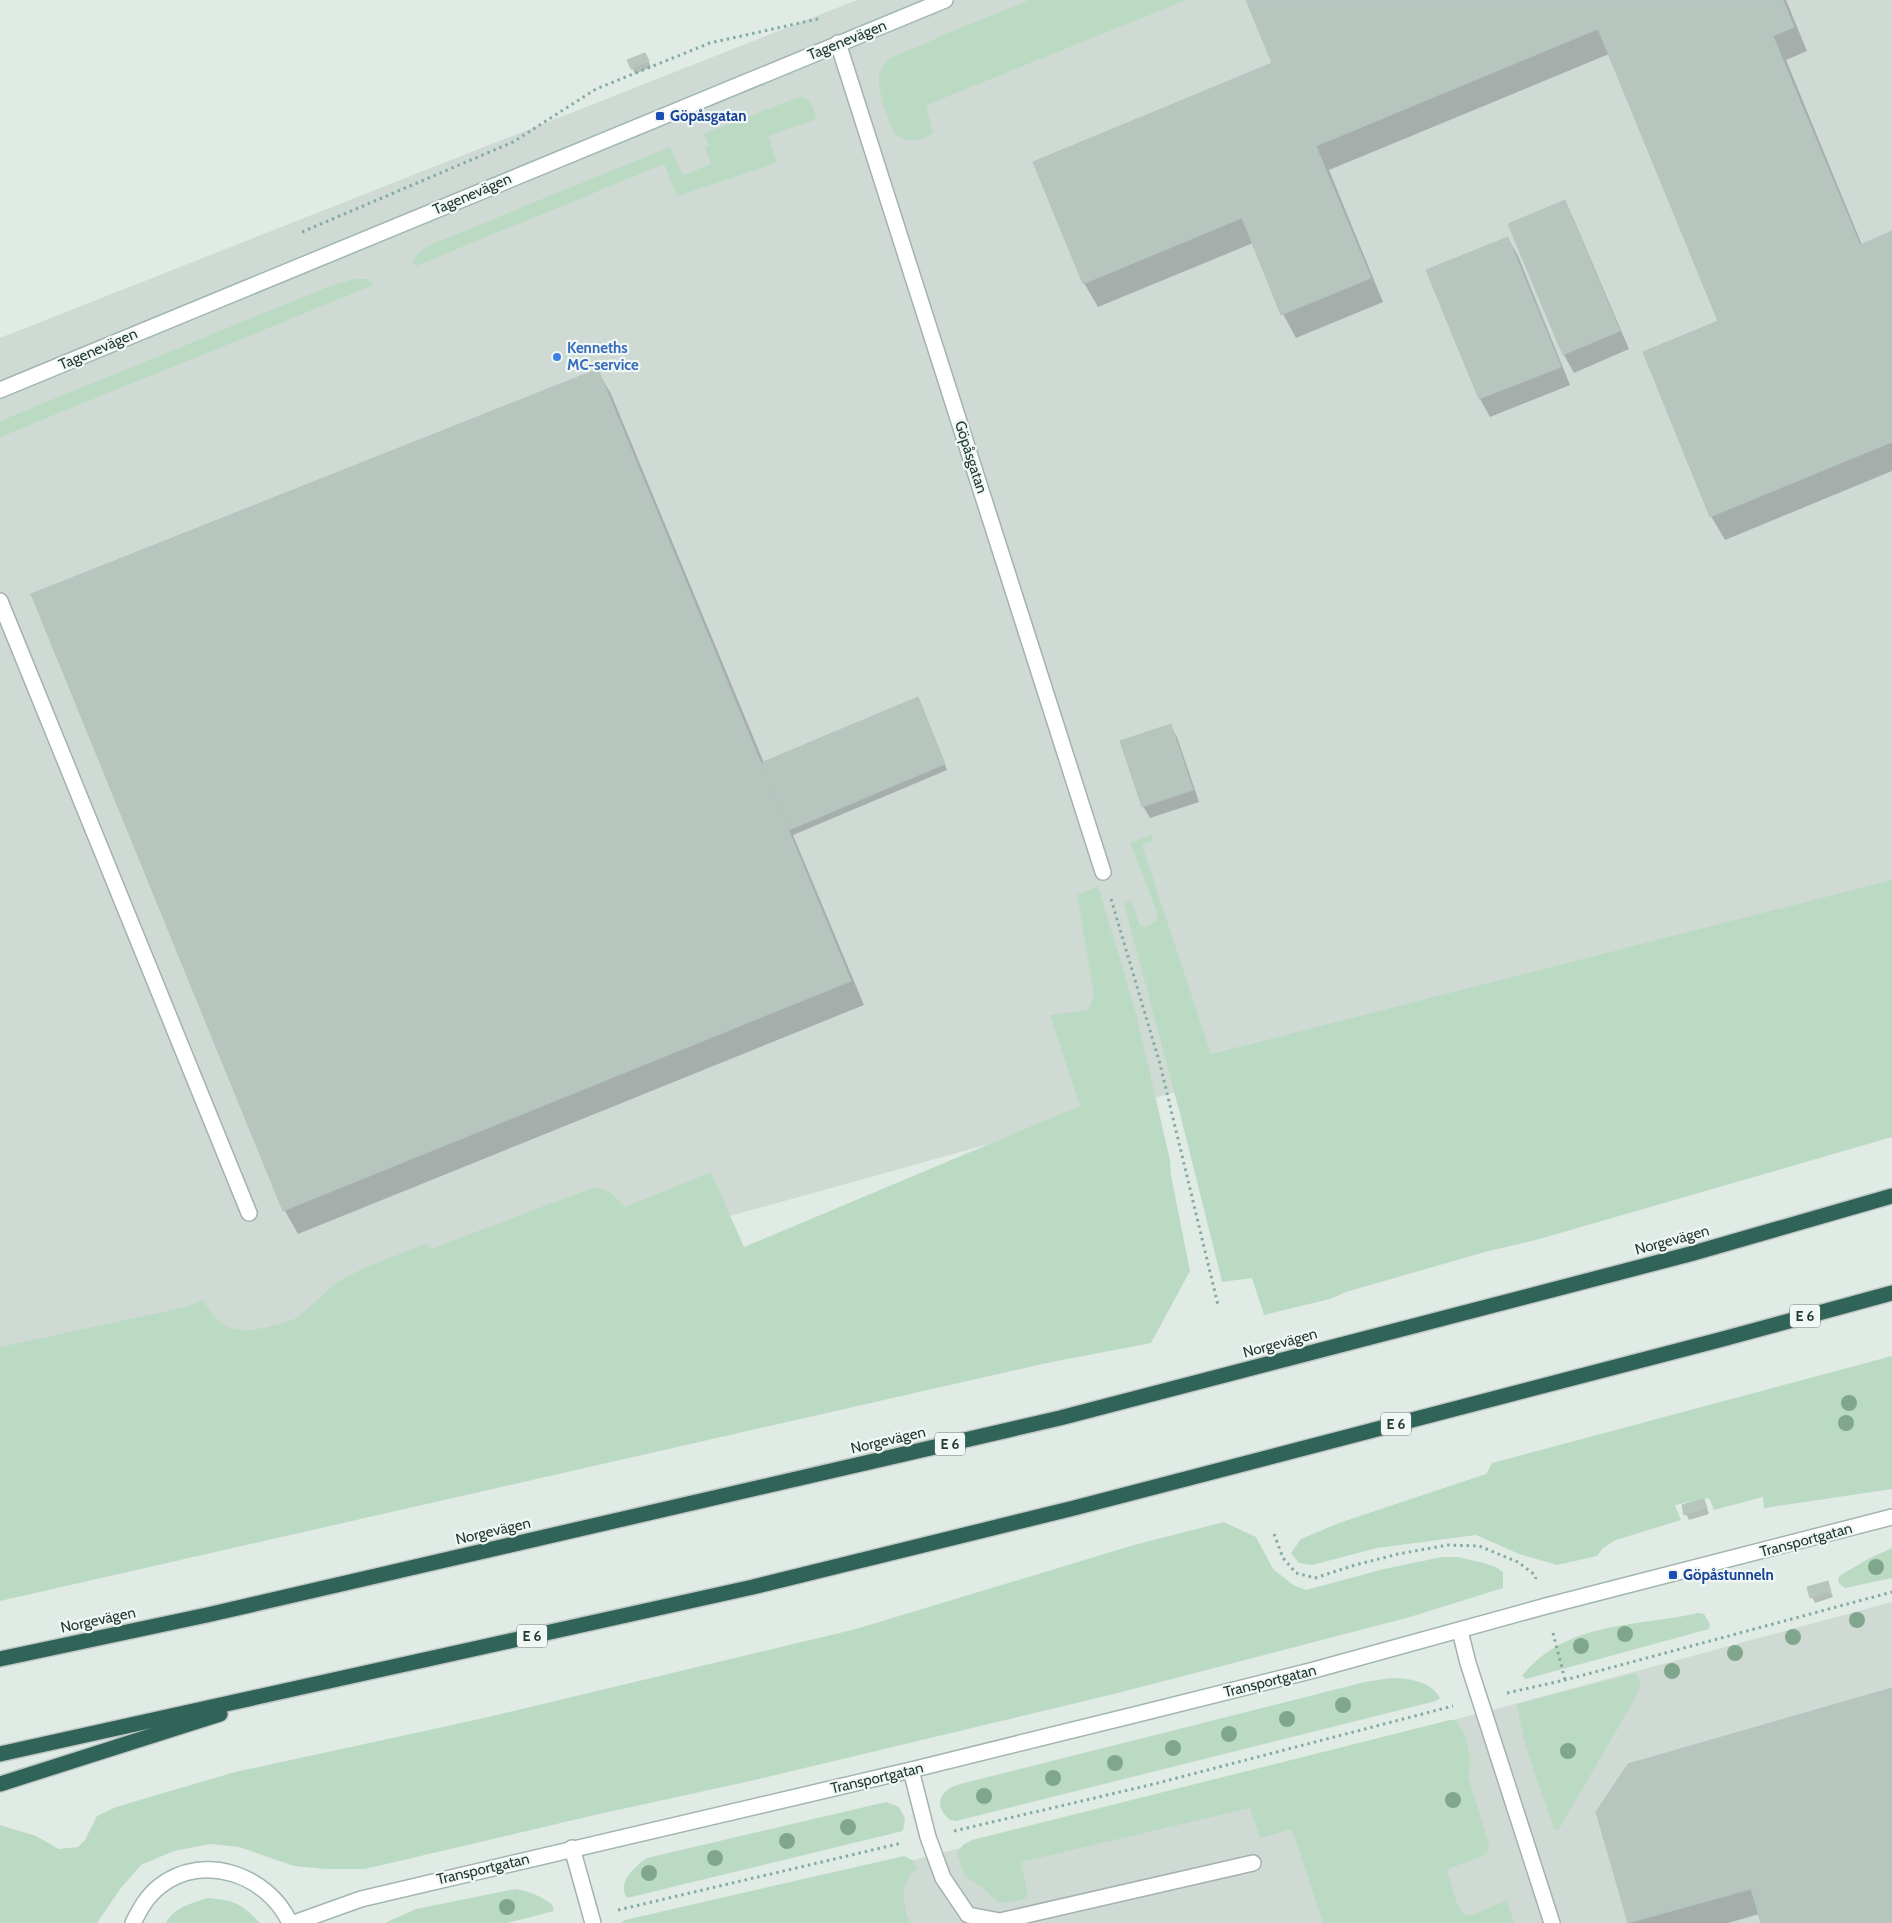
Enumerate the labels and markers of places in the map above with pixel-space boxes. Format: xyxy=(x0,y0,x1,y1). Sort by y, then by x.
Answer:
place label: Göpåsgatan xyxy=(670,107,747,125)
marker: Göpåsgatan xyxy=(654,110,666,122)
place label: Kenneths MC-service xyxy=(567,339,639,374)
marker: Kenneths MC-service xyxy=(551,351,563,363)
place label: Göpåstunneln xyxy=(1683,1566,1774,1584)
marker: Göpåstunneln xyxy=(1667,1569,1679,1581)

